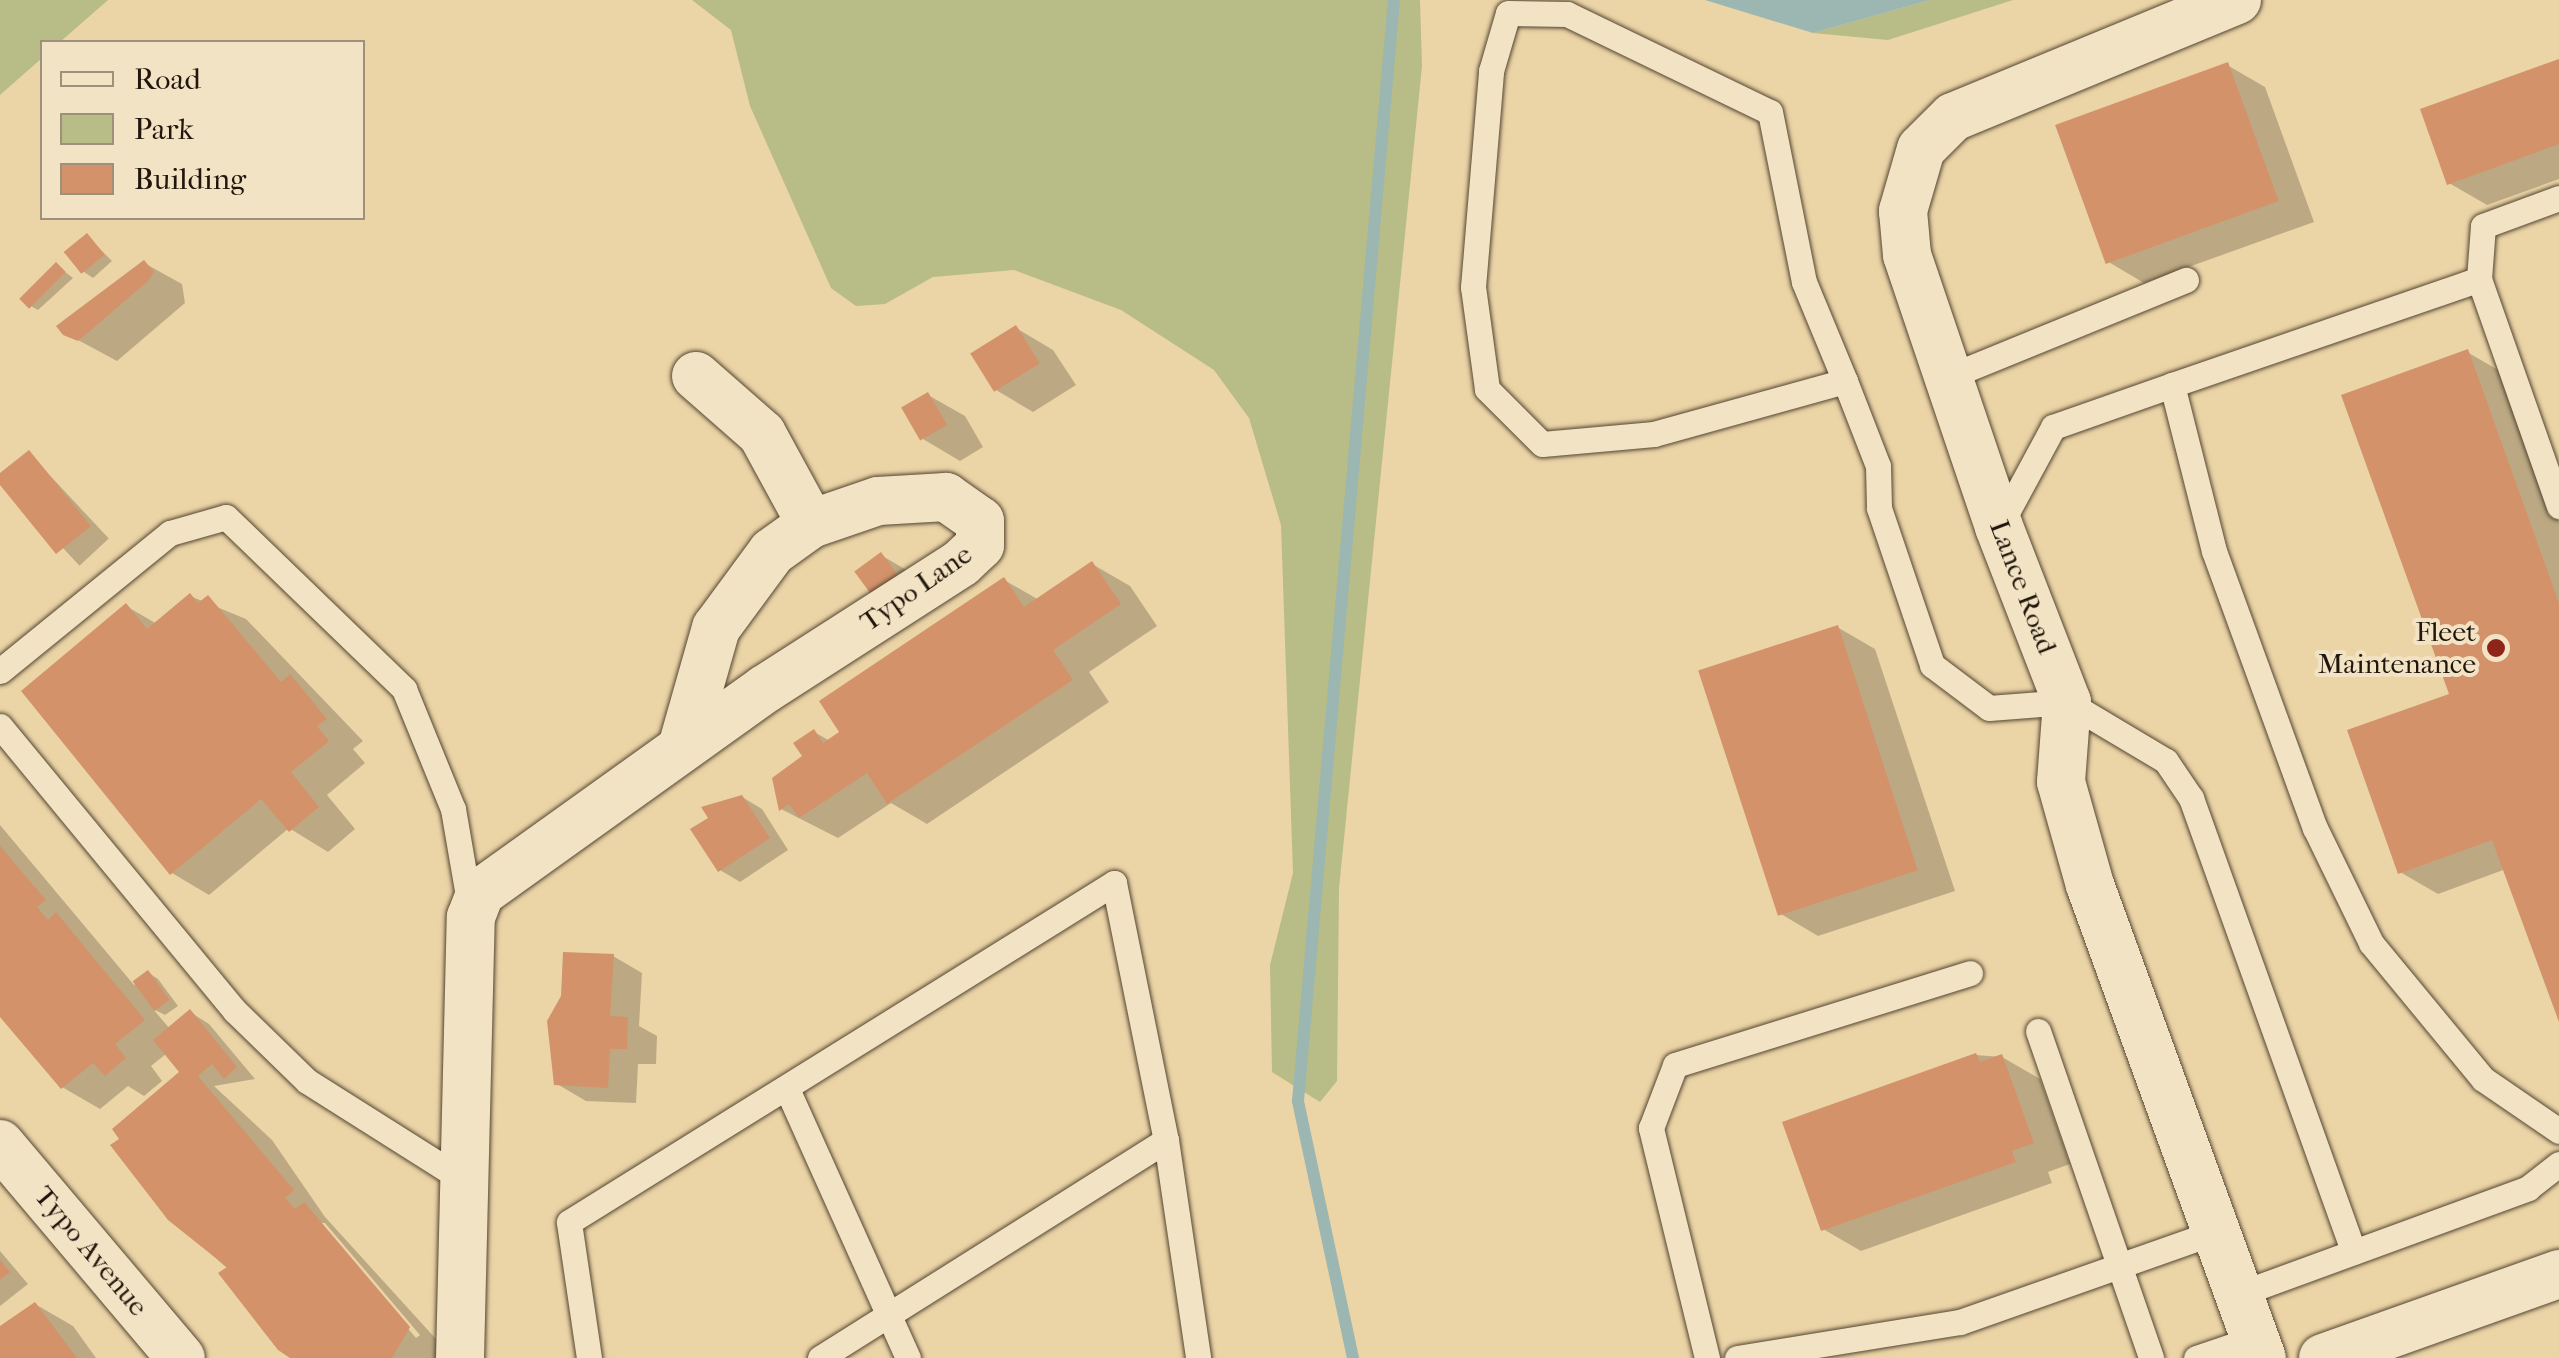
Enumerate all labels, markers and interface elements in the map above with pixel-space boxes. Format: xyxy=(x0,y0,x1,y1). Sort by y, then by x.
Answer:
legend xyxy=(40,40,365,220)
text: Road xyxy=(134,62,201,97)
text: Park xyxy=(134,112,194,147)
text: Building xyxy=(134,162,246,197)
street label: Lance Road xyxy=(1982,515,2064,659)
street label: Typo Lane xyxy=(854,537,978,639)
place label: Fleet Maintenance xyxy=(2318,615,2476,681)
marker: Fleet Maintenance xyxy=(2485,637,2507,659)
street label: Typo Avenue xyxy=(27,1179,155,1323)

